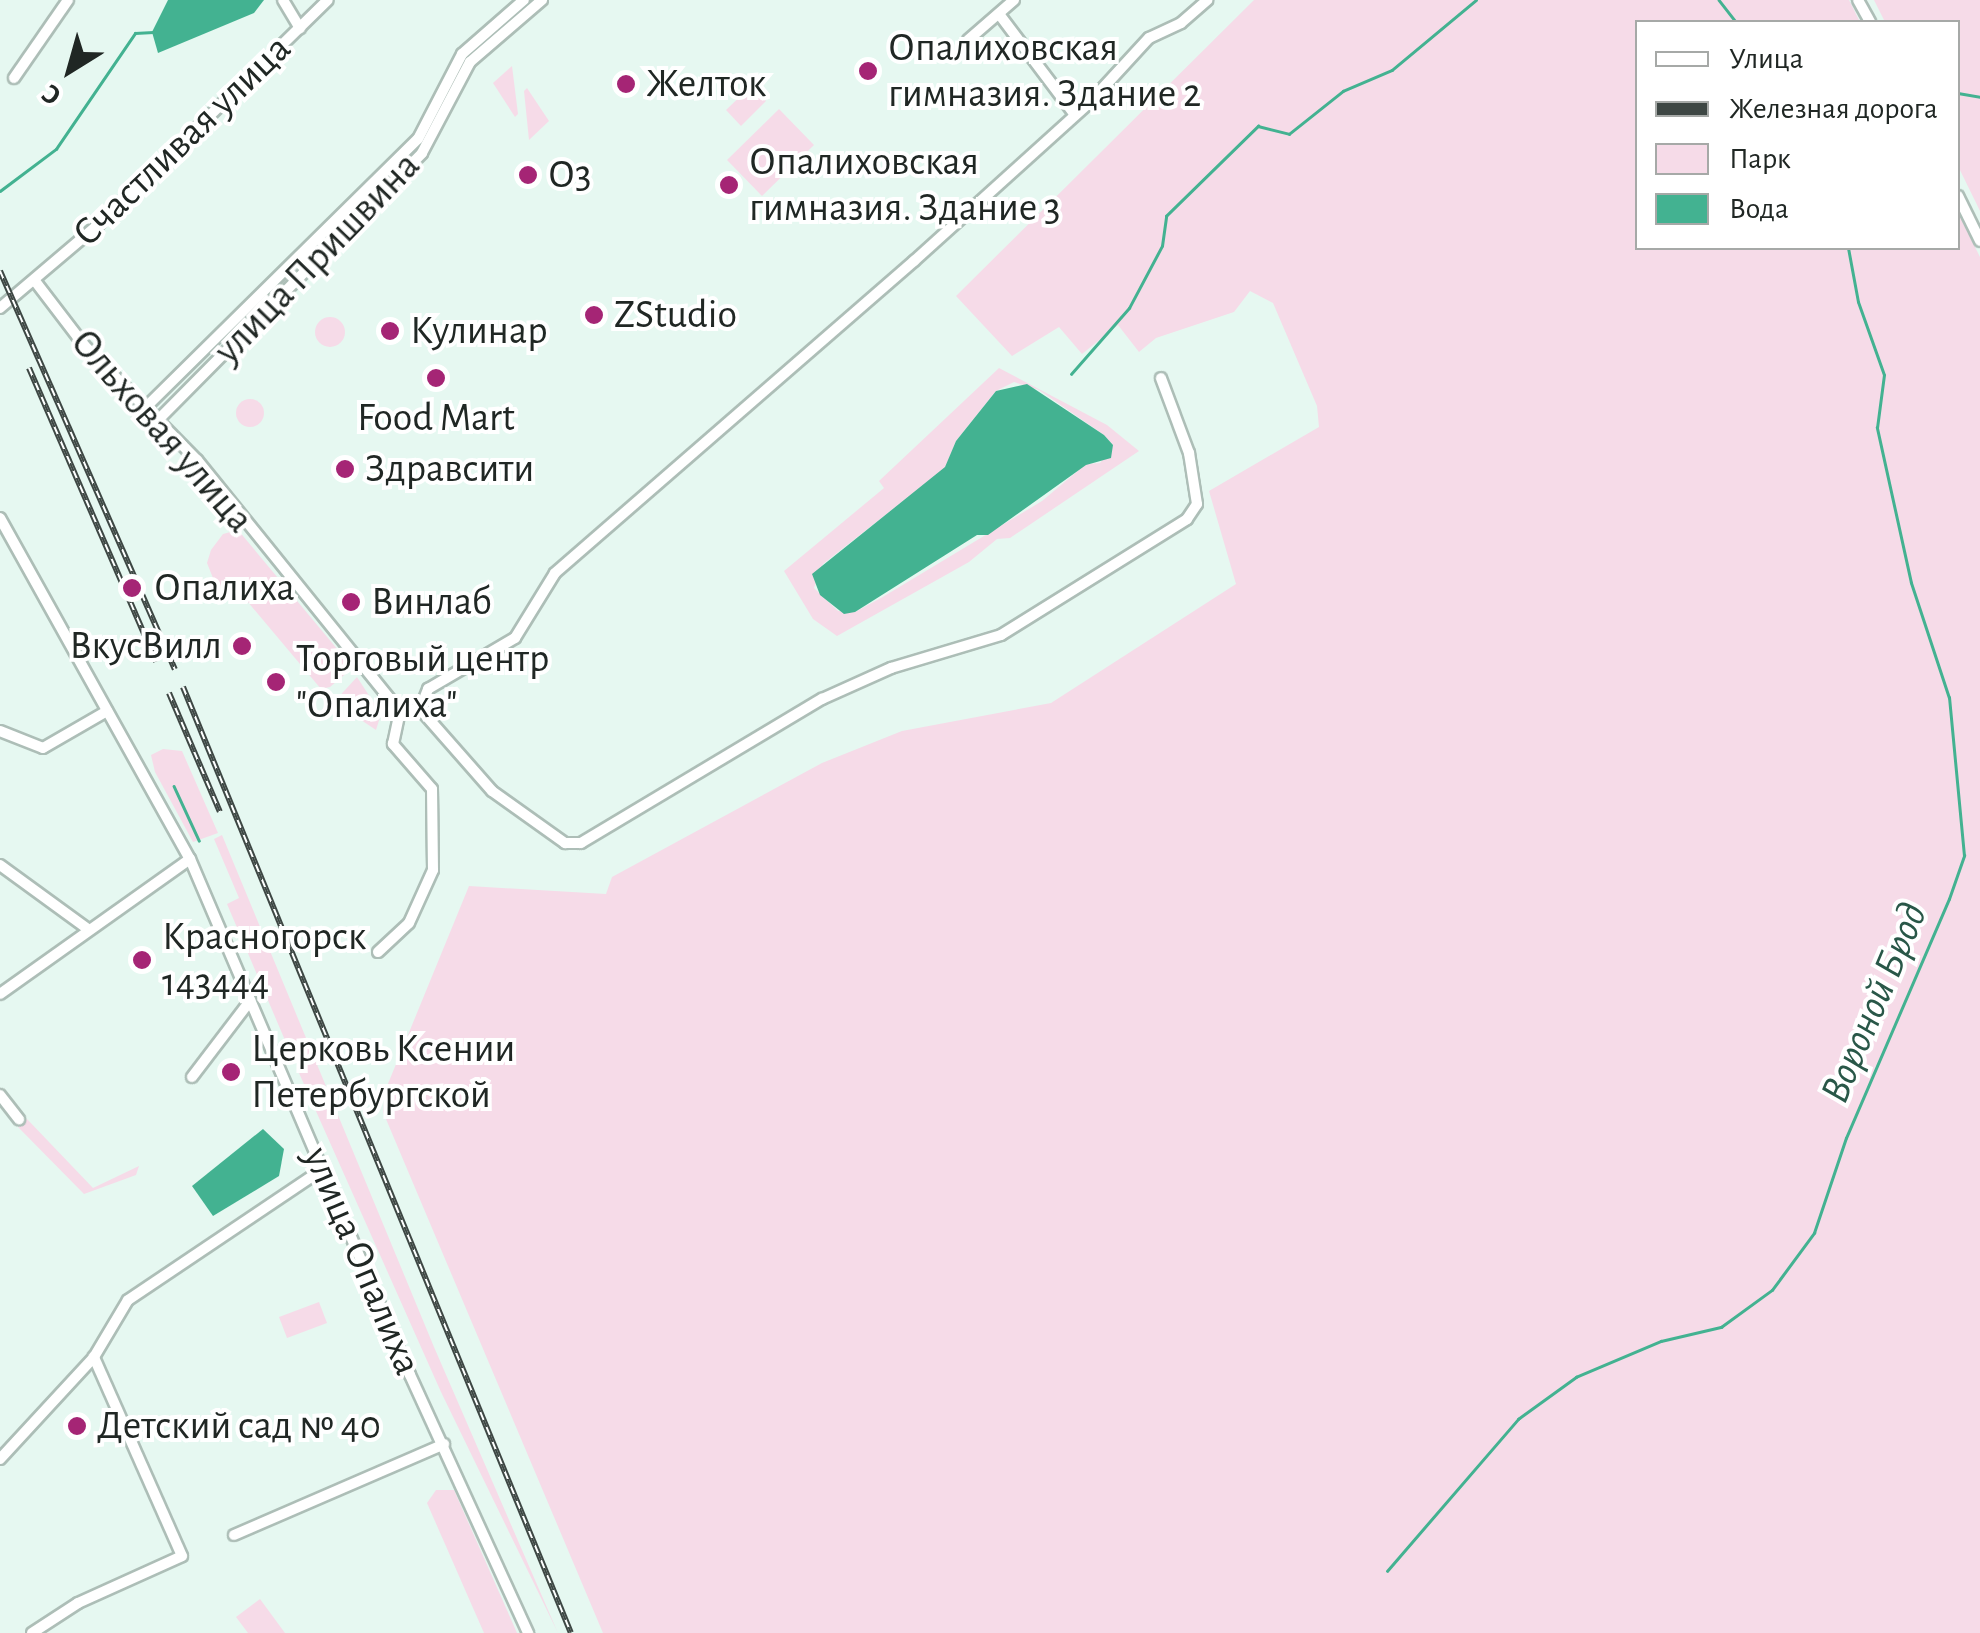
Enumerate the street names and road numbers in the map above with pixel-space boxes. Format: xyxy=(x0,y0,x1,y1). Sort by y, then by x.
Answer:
street label: Счастливая улица xyxy=(63,25,301,257)
street label: улица Пришвина xyxy=(204,142,430,374)
street label: Ольховая улица xyxy=(60,319,264,543)
street label: улица Опалиха xyxy=(293,1140,431,1382)

